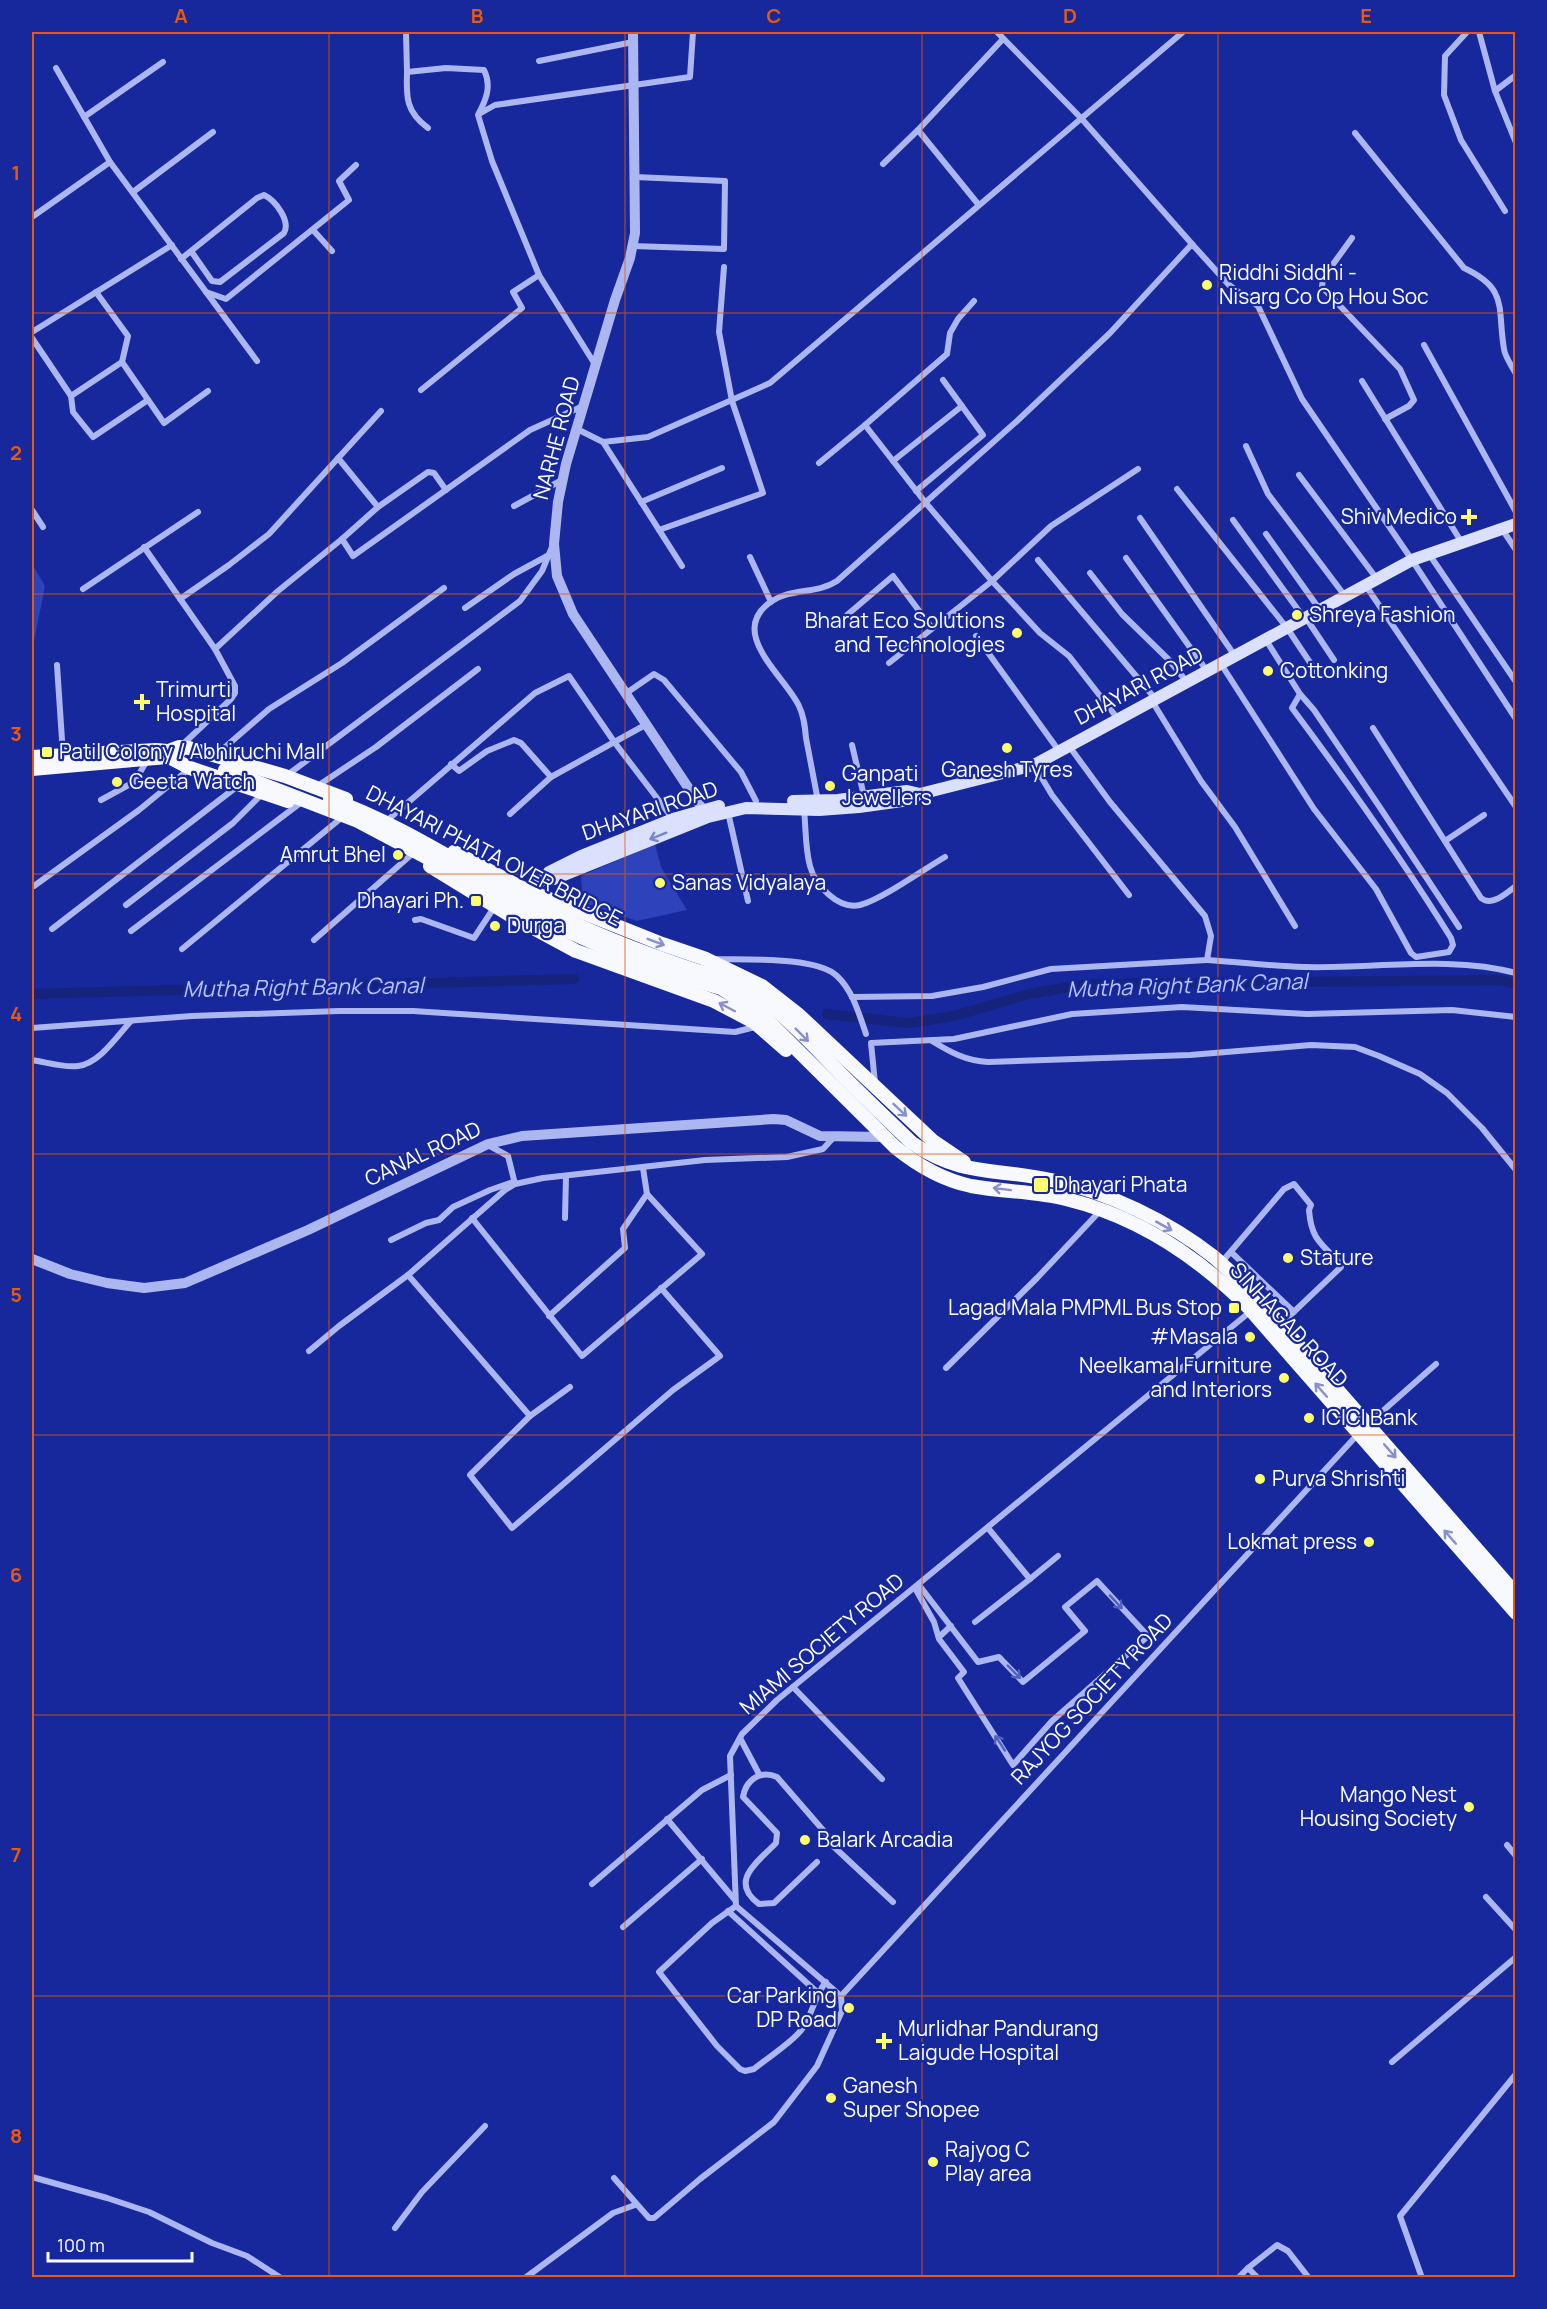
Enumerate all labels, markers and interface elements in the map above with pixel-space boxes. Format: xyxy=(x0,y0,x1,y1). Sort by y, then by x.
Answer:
text: A xyxy=(174,2,188,29)
text: B xyxy=(471,2,484,29)
text: C xyxy=(767,2,781,29)
text: D xyxy=(1063,2,1077,29)
text: E xyxy=(1360,2,1372,29)
text: 1 xyxy=(12,159,20,186)
place label: Riddhi Siddhi - Nisarg Co Op Hou Soc xyxy=(1219,258,1429,310)
marker: Riddhi Siddhi - Nisarg Co Op Hou Soc xyxy=(1200,278,1214,292)
street label: NARHE ROAD xyxy=(526,373,586,503)
text: 2 xyxy=(10,439,22,466)
place label: Shiv Medico xyxy=(1341,502,1457,530)
marker: Shiv Medico xyxy=(1462,510,1476,524)
place label: Shreya Fashion xyxy=(1309,600,1456,628)
place label: Bharat Eco Solutions and Technologies xyxy=(805,606,1005,658)
marker: Shreya Fashion xyxy=(1290,608,1304,622)
marker: Bharat Eco Solutions and Technologies xyxy=(1010,626,1024,640)
street label: DHAYARI ROAD xyxy=(1069,639,1208,731)
place label: Cottonking xyxy=(1280,656,1388,684)
marker: Cottonking xyxy=(1261,664,1275,678)
place label: Trimurti Hospital xyxy=(156,675,236,727)
marker: Trimurti Hospital xyxy=(133,693,151,711)
text: 3 xyxy=(10,720,22,747)
place label: Patil Colony / Abhiruchi Mall xyxy=(59,737,325,765)
marker: Ganesh Tyres xyxy=(1000,741,1014,755)
marker: Patil Colony / Abhiruchi Mall xyxy=(40,745,54,759)
place label: Ganesh Tyres xyxy=(941,755,1073,783)
place label: Ganpati Jewellers xyxy=(842,759,932,811)
place label: Geeta Watch xyxy=(129,767,255,795)
street label: DHAYARI ROAD xyxy=(578,774,721,846)
marker: Geeta Watch xyxy=(110,775,124,789)
street label: DHAYARI PHATA OVER BRIDGE xyxy=(362,778,627,932)
marker: Ganpati Jewellers xyxy=(823,779,837,793)
one-way arrow xyxy=(650,831,668,842)
place label: Amrut Bhel xyxy=(280,840,386,868)
marker: Amrut Bhel xyxy=(391,848,405,862)
place label: Sanas Vidyalaya xyxy=(672,868,826,896)
marker: Sanas Vidyalaya xyxy=(653,876,667,890)
place label: Dhayari Ph. xyxy=(357,886,464,914)
marker: Dhayari Ph. xyxy=(469,894,483,908)
place label: Durga xyxy=(507,911,565,939)
marker: Durga xyxy=(488,919,502,933)
one-way arrow xyxy=(646,937,665,948)
water label: Mutha Right Bank Canal xyxy=(1066,966,1311,1004)
water label: Mutha Right Bank Canal xyxy=(182,970,427,1004)
text: 4 xyxy=(10,1000,22,1027)
one-way arrow xyxy=(718,1001,736,1012)
one-way arrow xyxy=(795,1027,810,1042)
one-way arrow xyxy=(892,1103,907,1117)
street label: CANAL ROAD xyxy=(360,1114,485,1192)
place label: Dhayari Phata xyxy=(1054,1170,1188,1198)
marker: Dhayari Phata xyxy=(1032,1176,1050,1194)
one-way arrow xyxy=(993,1184,1013,1195)
one-way arrow xyxy=(1155,1220,1172,1232)
place label: Stature xyxy=(1300,1243,1374,1271)
marker: Stature xyxy=(1281,1251,1295,1265)
street label: SINHAGAD ROAD xyxy=(1225,1256,1355,1393)
text: 5 xyxy=(10,1281,22,1308)
place label: Lagad Mala PMPML Bus Stop xyxy=(948,1293,1222,1321)
marker: Lagad Mala PMPML Bus Stop xyxy=(1227,1301,1241,1315)
place label: #Masala xyxy=(1150,1322,1238,1350)
marker: #Masala xyxy=(1243,1330,1257,1344)
place label: Neelkamal Furniture and Interiors xyxy=(1079,1351,1272,1403)
marker: Neelkamal Furniture and Interiors xyxy=(1277,1371,1291,1385)
one-way arrow xyxy=(1314,1383,1328,1398)
place label: ICICI Bank xyxy=(1321,1403,1418,1431)
marker: ICICI Bank xyxy=(1302,1411,1316,1425)
one-way arrow xyxy=(1384,1443,1397,1459)
place label: Purva Shrishti xyxy=(1272,1464,1405,1492)
marker: Purva Shrishti xyxy=(1253,1472,1267,1486)
place label: Lokmat press xyxy=(1227,1527,1357,1555)
one-way arrow xyxy=(1443,1529,1456,1545)
marker: Lokmat press xyxy=(1362,1535,1376,1549)
text: 6 xyxy=(10,1561,22,1588)
street label: MIAMI SOCIETY ROAD xyxy=(733,1566,909,1720)
one-way arrow xyxy=(1109,1595,1124,1610)
street label: RAJYOG SOCIETY ROAD xyxy=(1004,1607,1178,1790)
one-way arrow xyxy=(1006,1664,1020,1679)
one-way arrow xyxy=(993,1735,1006,1752)
place label: Mango Nest Housing Society xyxy=(1300,1780,1457,1832)
marker: Mango Nest Housing Society xyxy=(1462,1800,1476,1814)
place label: Balark Arcadia xyxy=(817,1825,953,1853)
marker: Balark Arcadia xyxy=(798,1833,812,1847)
text: 7 xyxy=(11,1841,21,1868)
place label: Car Parking DP Road xyxy=(727,1981,837,2033)
marker: Car Parking DP Road xyxy=(842,2001,856,2015)
place label: Murlidhar Pandurang Laigude Hospital xyxy=(898,2014,1099,2066)
marker: Murlidhar Pandurang Laigude Hospital xyxy=(875,2032,893,2050)
place label: Ganesh Super Shopee xyxy=(843,2071,980,2123)
marker: Ganesh Super Shopee xyxy=(824,2091,838,2105)
text: 8 xyxy=(10,2122,22,2149)
place label: Rajyog C Play area xyxy=(945,2135,1032,2187)
marker: Rajyog C Play area xyxy=(926,2155,940,2169)
scale bar xyxy=(48,2225,192,2263)
text: 100 m xyxy=(57,2233,105,2257)

